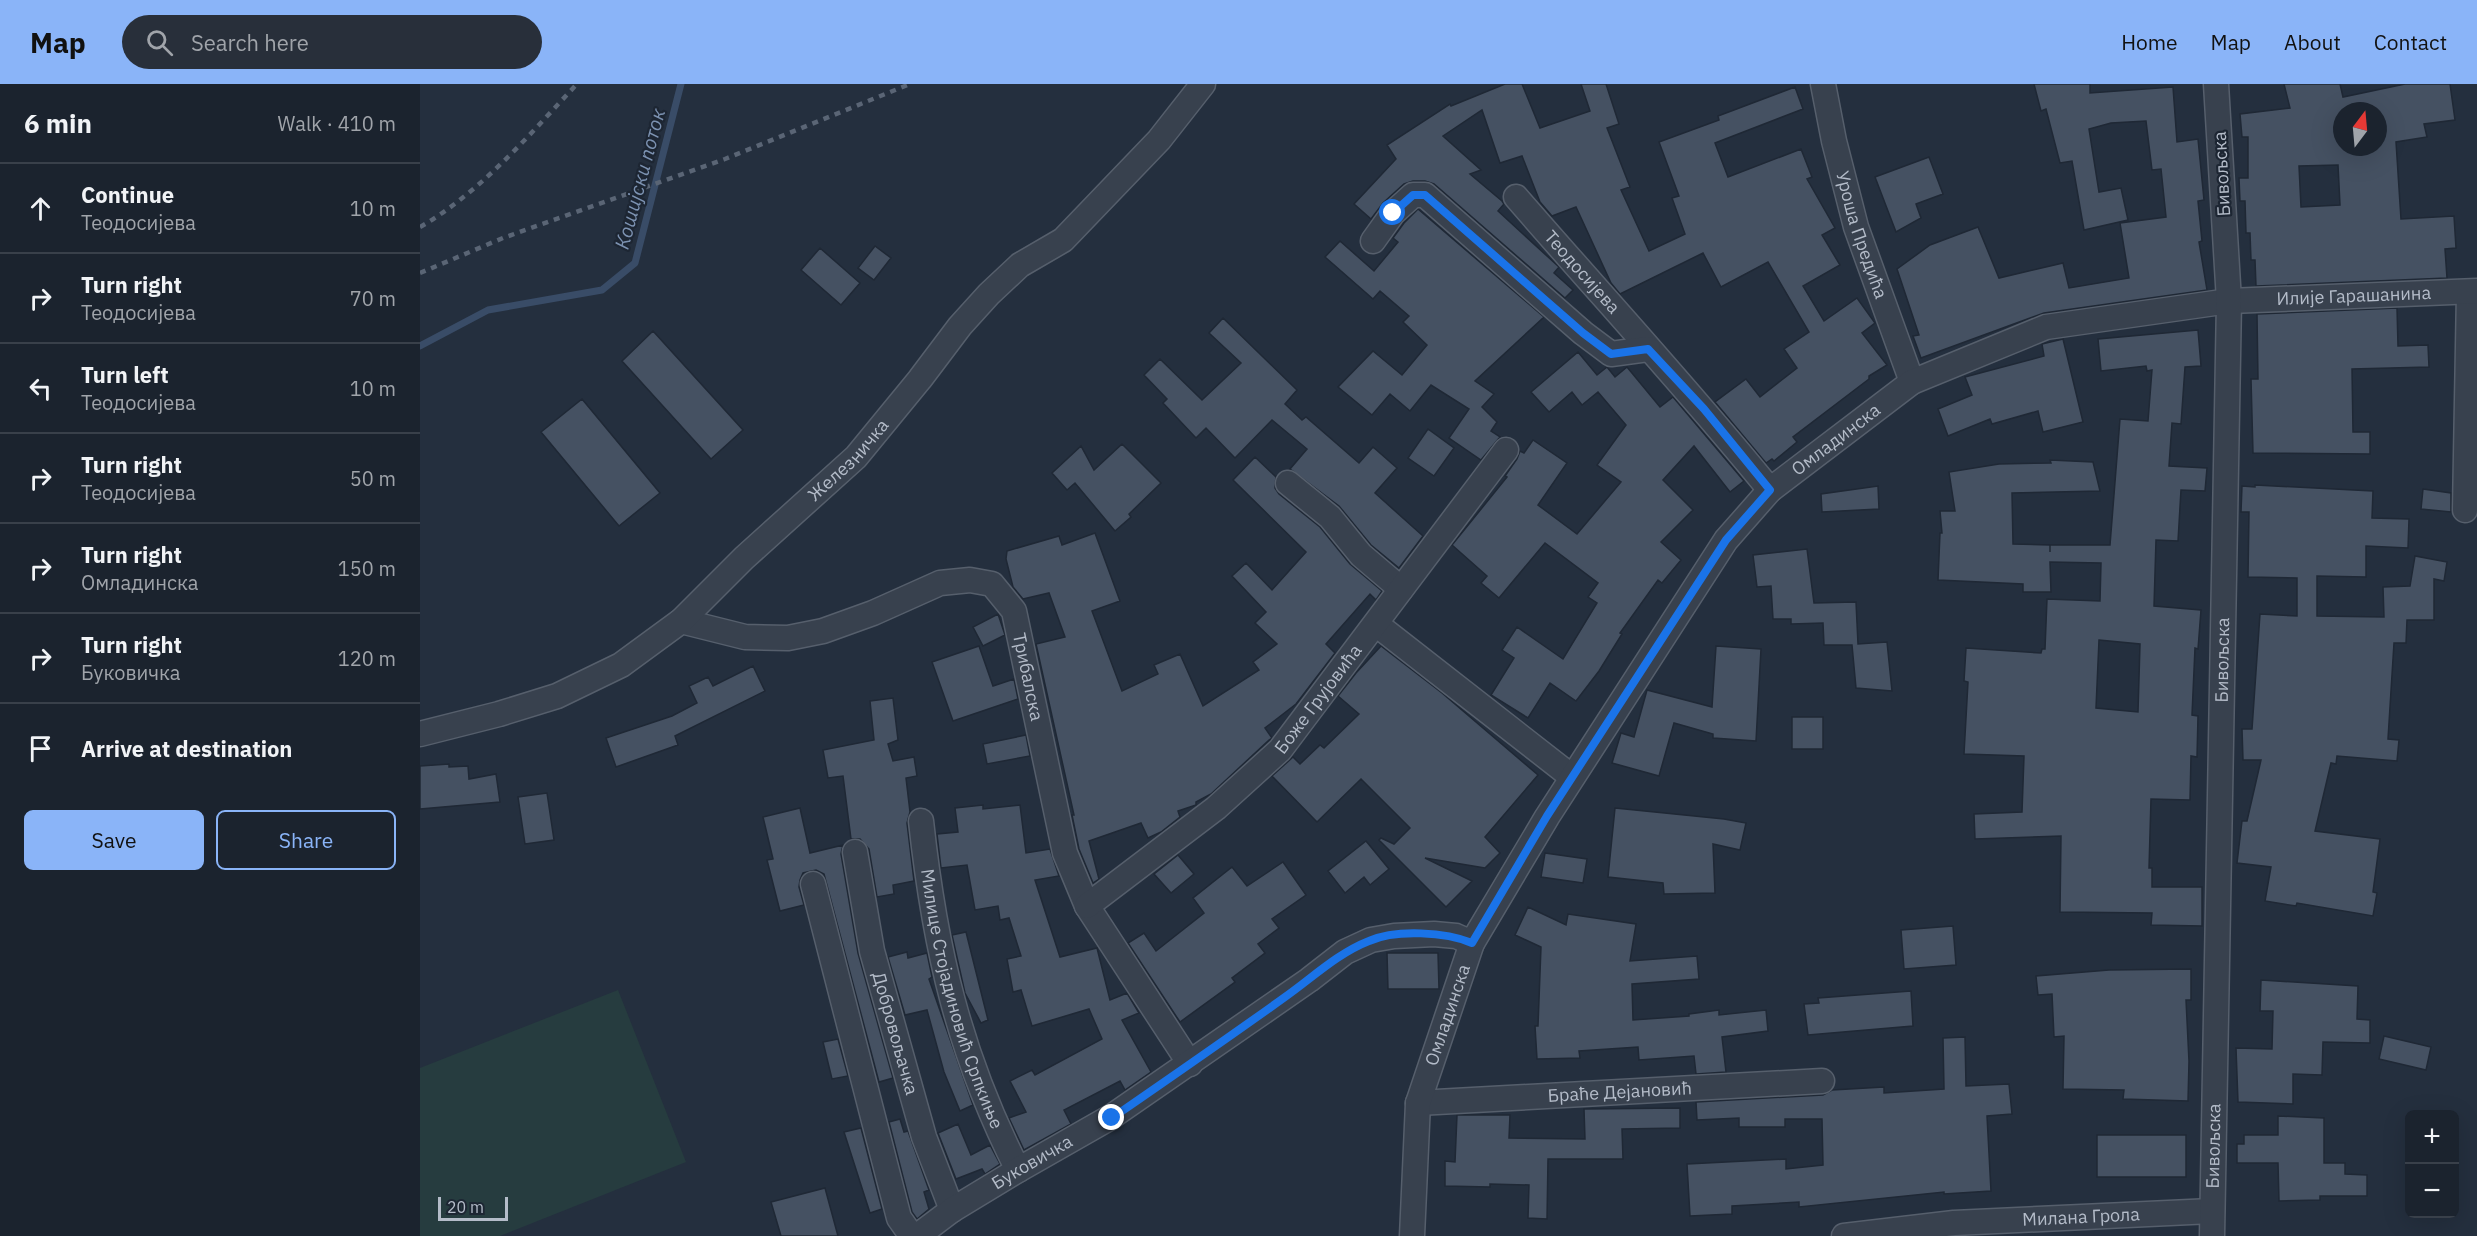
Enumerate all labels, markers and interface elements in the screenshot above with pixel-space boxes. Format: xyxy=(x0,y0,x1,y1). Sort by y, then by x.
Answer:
search box xyxy=(122,15,542,69)
text: Map xyxy=(30,24,86,61)
icon: search xyxy=(143,26,176,59)
text: Search here xyxy=(191,28,309,57)
text: Home xyxy=(2121,28,2178,56)
text: Map xyxy=(2211,28,2251,56)
text: About xyxy=(2284,28,2341,56)
text: Contact xyxy=(2374,28,2447,56)
north arrow xyxy=(2333,102,2387,156)
water label: Кошијски поток xyxy=(608,105,671,252)
text: 6 min xyxy=(24,106,92,140)
text: Walk · 410 m xyxy=(278,110,396,137)
street label: Бивољска xyxy=(2208,131,2235,217)
street label: Уроша Предића xyxy=(1831,169,1893,302)
text: Continue xyxy=(81,180,174,209)
icon: ahead xyxy=(24,192,57,225)
text: 10 m xyxy=(350,195,396,222)
route start xyxy=(1379,199,1405,225)
text: Теодосијева xyxy=(81,209,196,236)
street label: Теодосијева xyxy=(1540,225,1626,319)
text: Turn right xyxy=(81,270,182,299)
street label: Илије Гарашанина xyxy=(2276,281,2432,310)
icon: right xyxy=(24,282,57,315)
text: 70 m xyxy=(350,285,396,312)
text: Теодосијева xyxy=(81,299,196,326)
text: Turn left xyxy=(81,360,169,389)
icon: left xyxy=(24,372,57,405)
text: 10 m xyxy=(350,375,396,402)
text: Теодосијева xyxy=(81,389,196,416)
street label: Омладинска xyxy=(1787,398,1885,481)
street label: Железничка xyxy=(803,414,894,506)
text: Turn right xyxy=(81,450,182,479)
icon: right xyxy=(24,462,57,495)
text: 50 m xyxy=(350,465,396,492)
text: Теодосијева xyxy=(81,479,196,506)
text: Turn right xyxy=(81,540,182,569)
icon: right xyxy=(24,552,57,585)
text: 150 m xyxy=(338,555,396,582)
text: Омладинска xyxy=(81,569,199,596)
street label: Бивољска xyxy=(2210,617,2234,703)
text: Turn right xyxy=(81,630,182,659)
street label: Трибалска xyxy=(1008,631,1049,723)
street label: Боже Грујовића xyxy=(1269,639,1367,758)
icon: right xyxy=(24,642,57,675)
text: 120 m xyxy=(338,645,396,672)
text: Буковичка xyxy=(81,659,181,686)
icon: arrive xyxy=(24,732,57,765)
text: Arrive at destination xyxy=(81,734,292,763)
button: Save xyxy=(24,810,204,870)
button: Share xyxy=(216,810,396,870)
street label: Милице Стојадиновић Српкиње xyxy=(916,867,1009,1132)
street label: Омладинска xyxy=(1419,961,1475,1069)
street label: Добровољачка xyxy=(867,969,924,1098)
street label: Браће Дејановић xyxy=(1547,1076,1692,1107)
street label: Бивољска xyxy=(2201,1103,2225,1189)
route end xyxy=(1098,1104,1124,1130)
map controls xyxy=(2405,1110,2459,1218)
button: + xyxy=(2405,1110,2459,1164)
street label: Буковичка xyxy=(987,1129,1077,1194)
button: − xyxy=(2405,1164,2459,1218)
scale bar xyxy=(438,1194,508,1222)
text: 20 m xyxy=(447,1197,484,1217)
street label: Милана Грола xyxy=(2022,1202,2141,1231)

